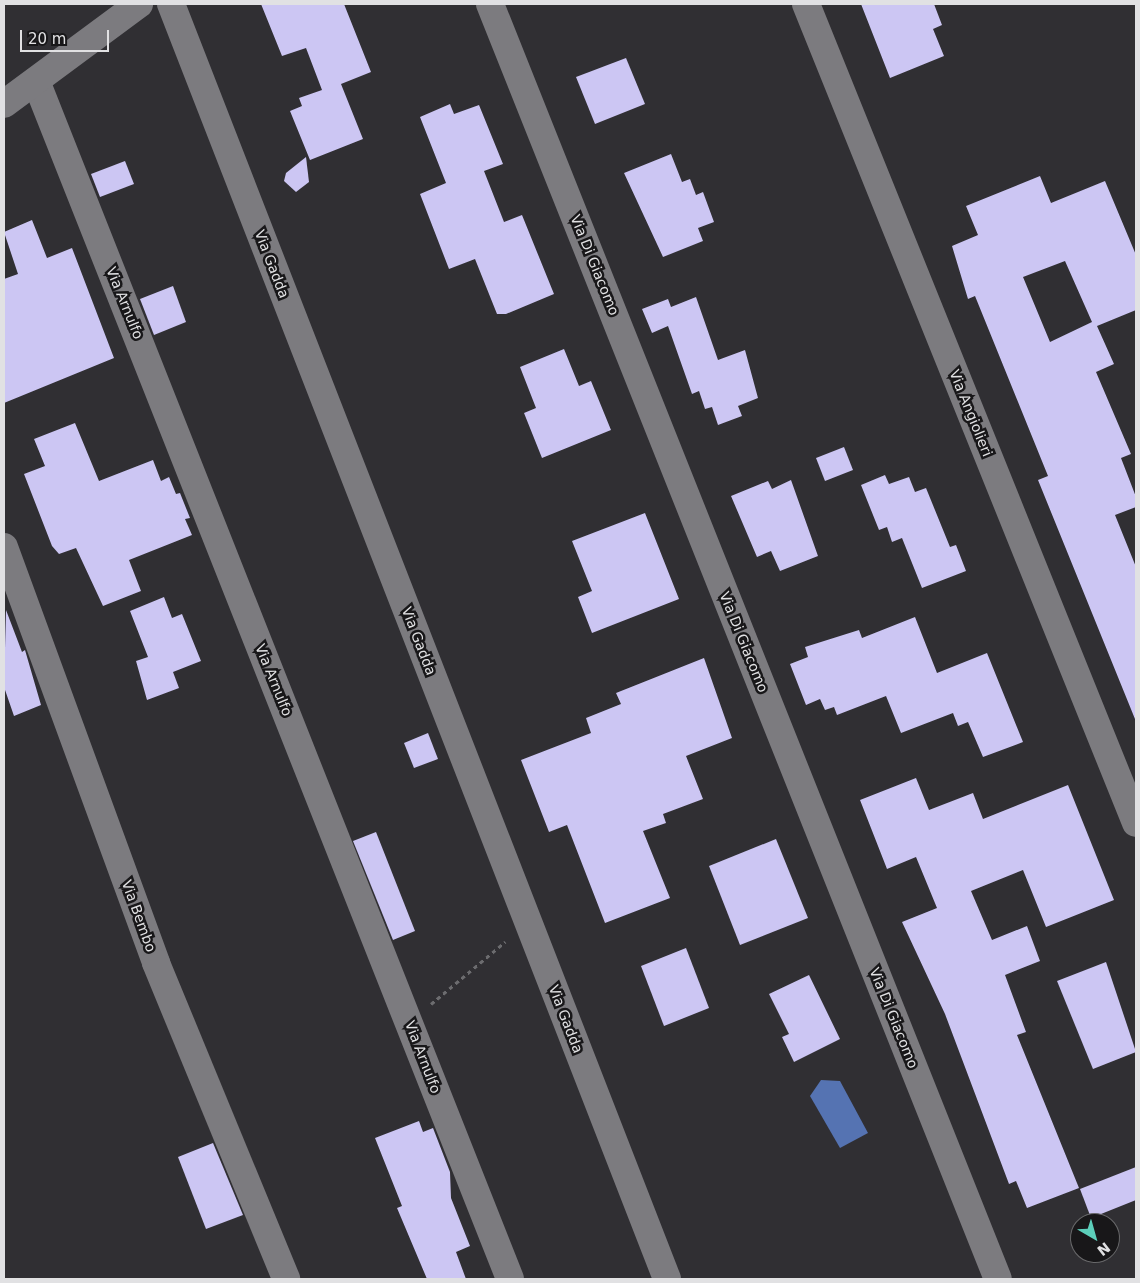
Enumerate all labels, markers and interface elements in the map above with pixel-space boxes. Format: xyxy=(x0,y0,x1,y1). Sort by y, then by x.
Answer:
scale bar xyxy=(22,20,111,52)
text: 20 m xyxy=(28,30,66,48)
street label: Via Di Giacomo xyxy=(567,212,623,318)
street label: Via Gadda xyxy=(251,227,293,301)
street label: Via Arnulfo xyxy=(103,264,147,342)
street label: Via Angiolieri xyxy=(946,367,996,459)
street label: Via Di Giacomo xyxy=(716,589,772,695)
street label: Via Gadda xyxy=(398,604,440,678)
street label: Via Arnulfo xyxy=(252,641,296,719)
street label: Via Bembo xyxy=(118,878,160,954)
street label: Via Di Giacomo xyxy=(866,965,922,1071)
street label: Via Gadda xyxy=(545,982,587,1056)
street label: Via Arnulfo xyxy=(401,1018,445,1096)
north arrow xyxy=(1070,1213,1120,1263)
text: N xyxy=(1094,1239,1113,1259)

